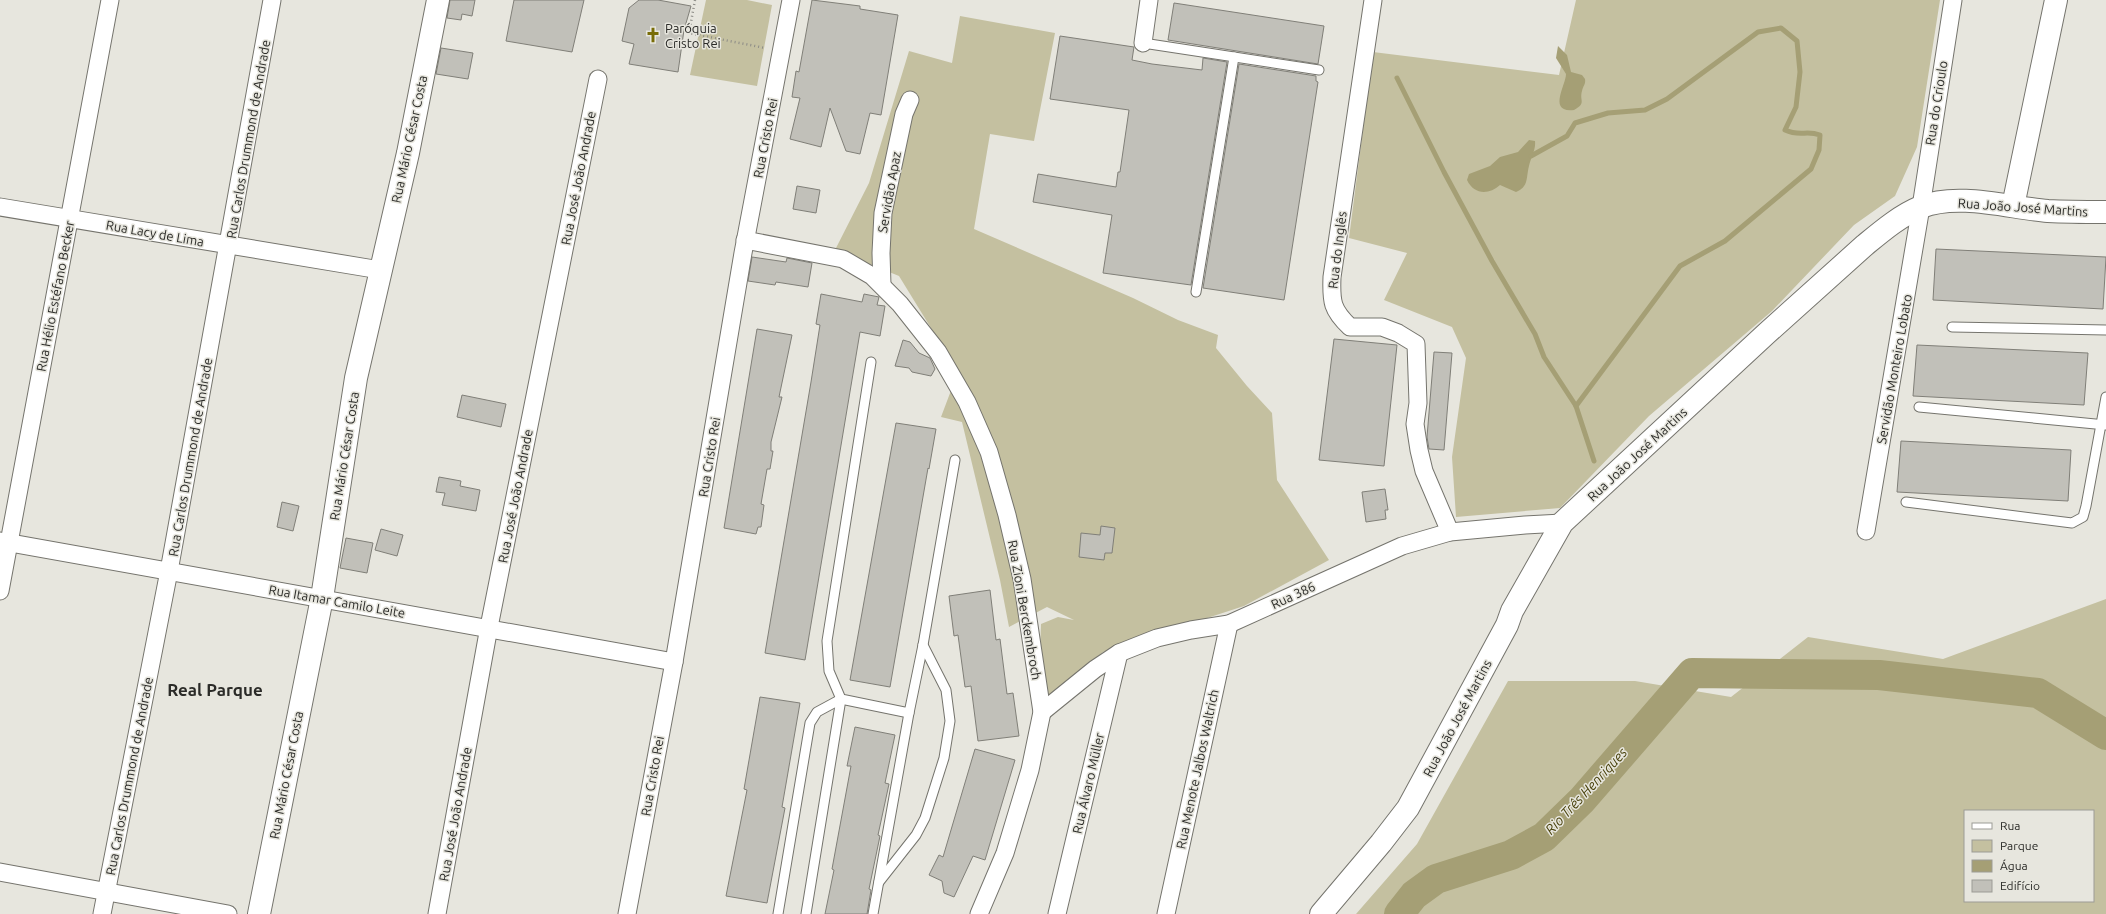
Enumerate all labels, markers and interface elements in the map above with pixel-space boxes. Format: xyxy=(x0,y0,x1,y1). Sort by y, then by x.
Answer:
place label: Paróquia Cristo Rei xyxy=(665,21,721,50)
church icon: Paróquia Cristo Rei xyxy=(644,26,662,44)
street label: Rua Carlos Drummond de Andrade xyxy=(224,39,272,239)
street label: Rua do Crioulo xyxy=(1922,60,1950,146)
street label: Rua Mário César Costa xyxy=(389,74,429,204)
street label: Rua Cristo Rei xyxy=(750,97,780,179)
street label: Rua José João Andrade xyxy=(558,110,598,246)
street label: Servidão Apaz xyxy=(875,150,903,234)
street label: Rua João José Martins xyxy=(1957,195,2089,219)
street label: Rua do Inglês xyxy=(1325,210,1349,289)
street label: Rua Lacy de Lima xyxy=(105,217,205,249)
street label: Rua Hélio Estéfano Becker xyxy=(34,219,77,373)
street label: Servidão Monteiro Lobato xyxy=(1874,293,1914,445)
street label: Rua Carlos Drummond de Andrade xyxy=(166,357,214,557)
street label: Rua Mário César Costa xyxy=(327,391,361,521)
street label: Rua João José Martins xyxy=(1585,404,1690,504)
street label: Rua Cristo Rei xyxy=(696,416,722,498)
street label: Rua José João Andrade xyxy=(495,428,535,564)
street label: Rua Zioni Berckembroch xyxy=(1006,539,1044,681)
street label: Rua 386 xyxy=(1269,579,1317,611)
street label: Rua Itamar Camilo Leite xyxy=(268,582,406,620)
street label: Rua João José Martins xyxy=(1420,657,1494,779)
street label: Rua Carlos Drummond de Andrade xyxy=(103,676,155,876)
district label: Real Parque xyxy=(167,680,263,699)
street label: Rua Menote Jalbos Waltrich xyxy=(1173,688,1221,850)
street label: Rua Mário César Costa xyxy=(267,710,305,840)
street label: Rua Álvaro Müller xyxy=(1069,731,1106,835)
street label: Rua Cristo Rei xyxy=(638,735,666,817)
water label: Rio Três Henriques xyxy=(1542,744,1630,838)
street label: Rua José João Andrade xyxy=(436,746,474,882)
legend xyxy=(1964,810,2094,902)
text: Rua xyxy=(2000,819,2021,832)
text: Parque xyxy=(2000,839,2038,852)
text: Água xyxy=(2000,859,2028,872)
text: Edifício xyxy=(2000,879,2040,892)

